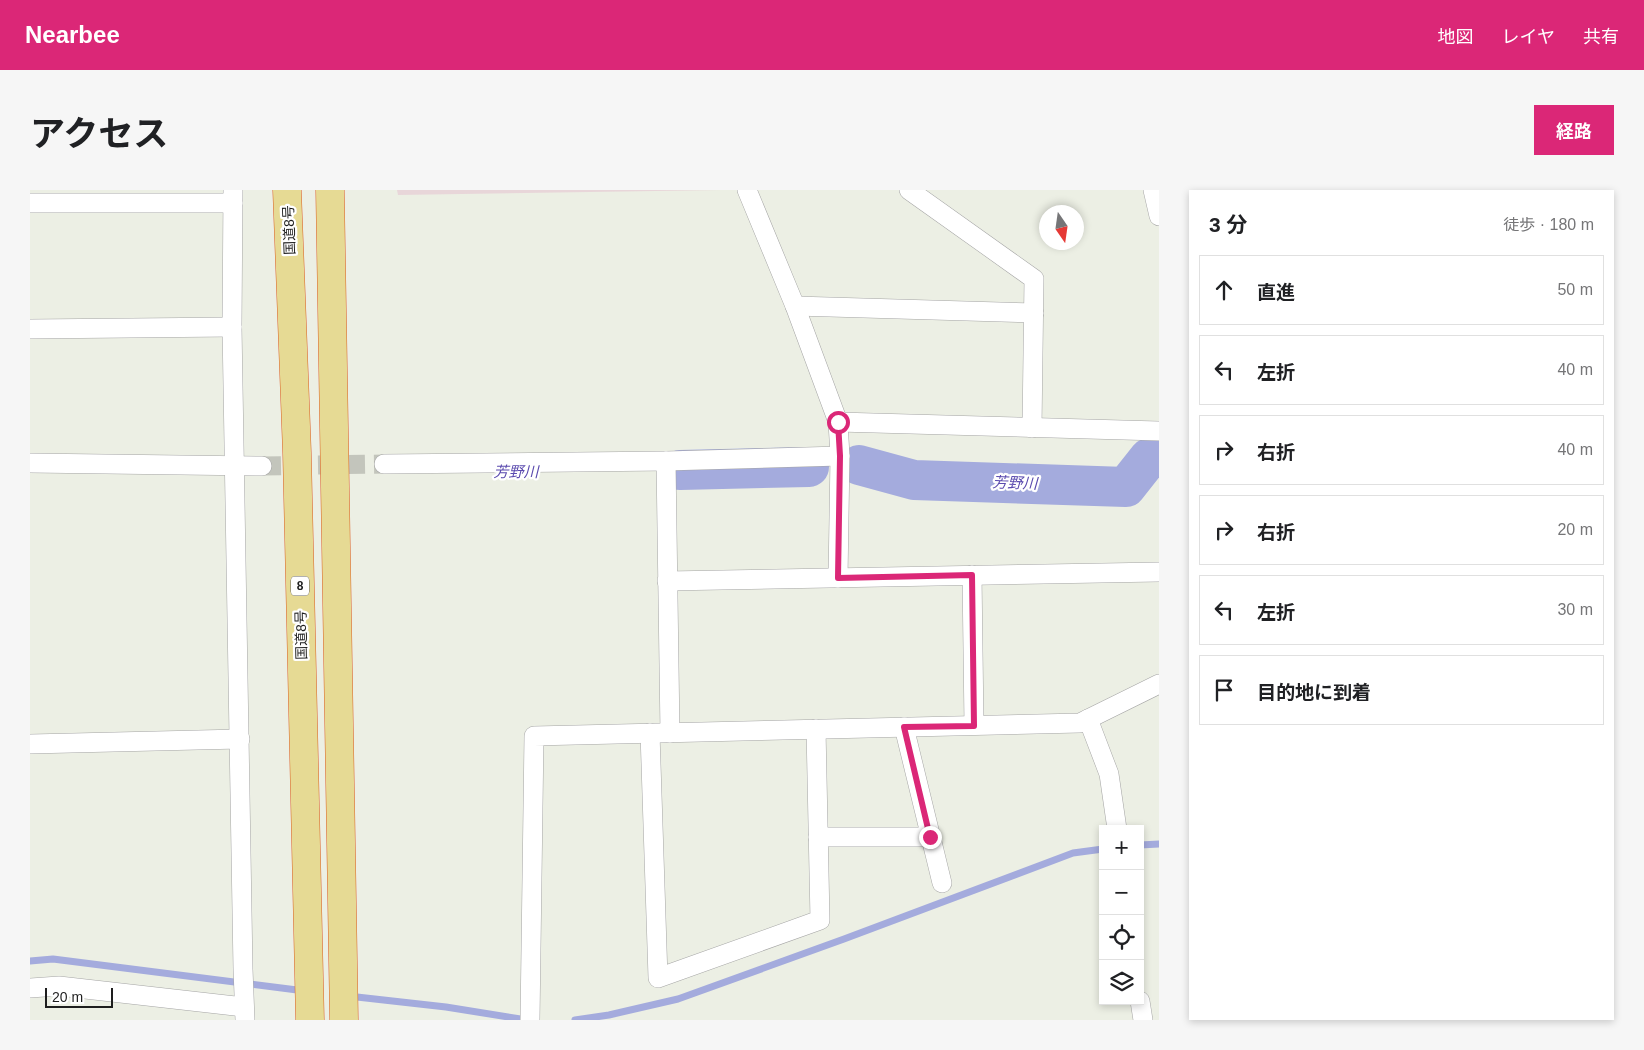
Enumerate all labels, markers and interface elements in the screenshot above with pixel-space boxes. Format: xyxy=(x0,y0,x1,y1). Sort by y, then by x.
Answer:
text: Nearbee xyxy=(25,21,120,48)
text: 地図 xyxy=(1438,27,1474,47)
text: レイヤ xyxy=(1502,27,1555,47)
text: 共有 xyxy=(1583,27,1619,47)
button: 経路 xyxy=(1534,105,1614,155)
text: アクセス xyxy=(30,114,168,153)
street label: 国道8号 xyxy=(280,205,298,255)
north arrow xyxy=(1039,205,1084,250)
text: 3 分 xyxy=(1209,213,1248,236)
text: 徒歩 · 180 m xyxy=(1503,216,1594,233)
icon: ahead xyxy=(1210,276,1238,304)
text: 50 m xyxy=(1557,281,1593,298)
text: 直進 xyxy=(1257,282,1295,303)
icon: left xyxy=(1210,356,1238,384)
text: 40 m xyxy=(1557,361,1593,378)
text: 左折 xyxy=(1257,362,1295,383)
route start xyxy=(827,411,850,434)
icon: right xyxy=(1210,436,1238,464)
text: 40 m xyxy=(1557,441,1593,458)
text: 右折 xyxy=(1257,442,1295,463)
water label: 芳野川 xyxy=(493,463,540,480)
water label: 芳野川 xyxy=(992,473,1040,492)
icon: right xyxy=(1210,516,1238,544)
text: 20 m xyxy=(1557,521,1593,538)
text: 右折 xyxy=(1257,522,1295,543)
road number: 8 xyxy=(291,576,309,596)
icon: left xyxy=(1210,596,1238,624)
text: 30 m xyxy=(1557,601,1593,618)
text: 左折 xyxy=(1257,602,1295,623)
street label: 国道8号 xyxy=(293,610,309,660)
icon: arrive xyxy=(1210,676,1238,704)
text: 目的地に到着 xyxy=(1257,682,1371,703)
map controls xyxy=(1099,825,1144,1005)
button: + xyxy=(1099,825,1144,870)
route end xyxy=(919,826,942,849)
button: − xyxy=(1099,870,1144,915)
button: locate xyxy=(1099,915,1144,960)
button: layers xyxy=(1099,960,1144,1005)
scale bar xyxy=(45,985,112,1008)
text: 20 m xyxy=(52,989,83,1005)

